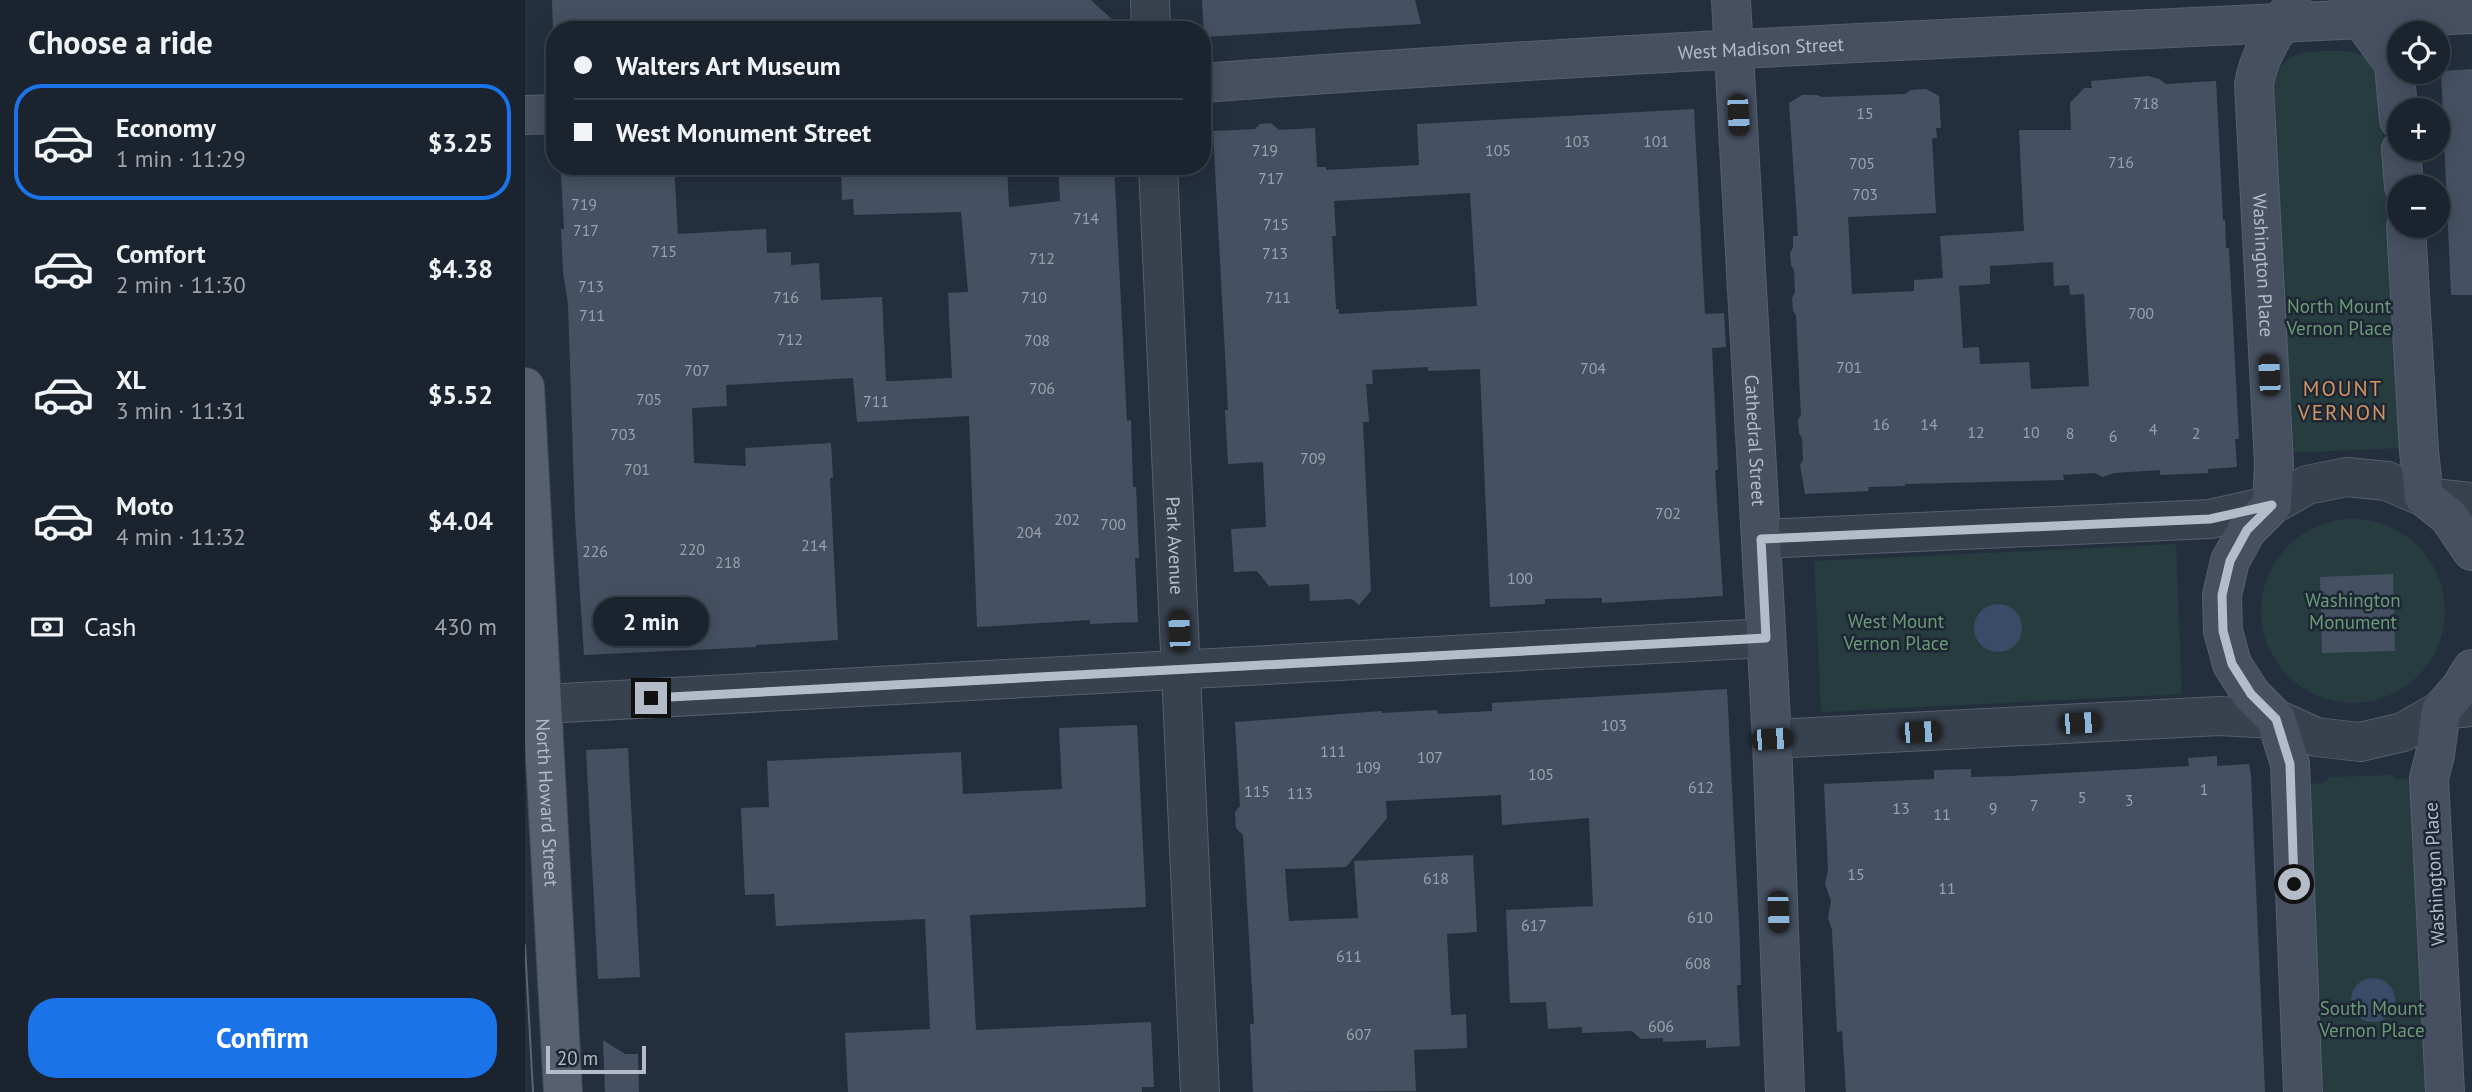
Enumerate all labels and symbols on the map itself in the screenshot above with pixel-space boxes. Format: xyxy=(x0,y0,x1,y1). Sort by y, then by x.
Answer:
street label: West Madison Street xyxy=(1677,32,1845,64)
car xyxy=(1727,93,1750,137)
house number: 718 xyxy=(2133,93,2159,113)
house number: 15 xyxy=(1856,103,1874,123)
house number: 103 xyxy=(1564,131,1590,151)
house number: 101 xyxy=(1643,131,1669,151)
house number: 719 xyxy=(1252,140,1278,160)
house number: 105 xyxy=(1485,140,1511,160)
house number: 716 xyxy=(2108,152,2134,172)
house number: 705 xyxy=(1849,153,1875,173)
house number: 717 xyxy=(1258,168,1284,188)
house number: 703 xyxy=(1852,184,1878,204)
street label: Washington Place xyxy=(2248,193,2279,338)
house number: 719 xyxy=(571,194,597,214)
house number: 714 xyxy=(1073,208,1099,228)
house number: 715 xyxy=(1263,214,1289,234)
house number: 717 xyxy=(573,220,599,240)
house number: 715 xyxy=(651,241,677,261)
house number: 713 xyxy=(1262,243,1288,263)
house number: 712 xyxy=(1029,248,1055,268)
house number: 713 xyxy=(578,276,604,296)
house number: 716 xyxy=(773,287,799,307)
house number: 710 xyxy=(1021,287,1047,307)
house number: 711 xyxy=(1265,287,1291,307)
park label: North Mount Vernon Place xyxy=(2285,294,2392,340)
house number: 700 xyxy=(2128,303,2154,323)
house number: 711 xyxy=(579,305,605,325)
house number: 712 xyxy=(777,329,803,349)
house number: 708 xyxy=(1024,330,1050,350)
car xyxy=(2258,353,2281,397)
house number: 701 xyxy=(1836,357,1862,377)
house number: 704 xyxy=(1580,358,1606,378)
house number: 707 xyxy=(684,360,710,380)
street label: Cathedral Street xyxy=(1740,374,1771,507)
district label: MOUNT VERNON xyxy=(2297,375,2388,426)
house number: 706 xyxy=(1029,378,1055,398)
house number: 705 xyxy=(636,389,662,409)
house number: 711 xyxy=(863,391,889,411)
house number: 16 xyxy=(1872,414,1890,434)
house number: 14 xyxy=(1920,414,1938,434)
house number: 4 xyxy=(2149,419,2158,439)
house number: 12 xyxy=(1967,422,1985,442)
house number: 10 xyxy=(2022,422,2040,442)
house number: 8 xyxy=(2066,423,2074,443)
house number: 2 xyxy=(2192,423,2200,443)
house number: 703 xyxy=(610,424,636,444)
house number: 6 xyxy=(2109,426,2117,446)
house number: 709 xyxy=(1300,448,1326,468)
house number: 701 xyxy=(624,459,650,479)
street label: Park Avenue xyxy=(1161,496,1189,595)
house number: 702 xyxy=(1655,503,1681,523)
house number: 202 xyxy=(1054,509,1080,529)
house number: 700 xyxy=(1100,514,1126,534)
house number: 204 xyxy=(1016,522,1042,542)
house number: 214 xyxy=(801,535,827,555)
house number: 220 xyxy=(679,539,705,559)
house number: 226 xyxy=(582,541,608,561)
house number: 218 xyxy=(715,552,741,572)
house number: 100 xyxy=(1507,568,1533,588)
park label: Washington Monument xyxy=(2305,588,2401,634)
callout: 2 min xyxy=(593,596,709,646)
car xyxy=(1168,609,1191,653)
park label: West Mount Vernon Place xyxy=(1842,609,1949,655)
route end xyxy=(635,682,667,714)
car xyxy=(2059,711,2102,735)
house number: 103 xyxy=(1601,715,1627,735)
street label: North Howard Street xyxy=(531,718,564,888)
car xyxy=(1899,720,1942,744)
car xyxy=(1751,727,1794,751)
house number: 111 xyxy=(1320,741,1346,761)
house number: 107 xyxy=(1417,747,1443,767)
house number: 109 xyxy=(1355,757,1381,777)
house number: 105 xyxy=(1528,764,1554,784)
house number: 612 xyxy=(1688,777,1714,797)
house number: 1 xyxy=(2200,779,2208,799)
house number: 115 xyxy=(1244,781,1270,801)
house number: 113 xyxy=(1287,783,1313,803)
house number: 5 xyxy=(2078,787,2086,807)
house number: 3 xyxy=(2125,790,2133,810)
house number: 7 xyxy=(2030,795,2038,815)
house number: 13 xyxy=(1892,798,1910,818)
house number: 9 xyxy=(1989,798,1997,818)
street label: Washington Place xyxy=(2418,802,2450,946)
house number: 11 xyxy=(1933,804,1951,824)
house number: 15 xyxy=(1847,864,1865,884)
house number: 618 xyxy=(1423,868,1449,888)
route start xyxy=(2278,868,2310,900)
house number: 11 xyxy=(1938,878,1956,898)
car xyxy=(1767,891,1790,933)
house number: 610 xyxy=(1687,907,1713,927)
house number: 617 xyxy=(1521,915,1547,935)
house number: 611 xyxy=(1336,946,1362,966)
house number: 608 xyxy=(1685,953,1711,973)
park label: South Mount Vernon Place xyxy=(2318,996,2425,1042)
house number: 606 xyxy=(1648,1016,1674,1036)
house number: 607 xyxy=(1346,1024,1372,1044)
scale bar xyxy=(546,1043,646,1075)

